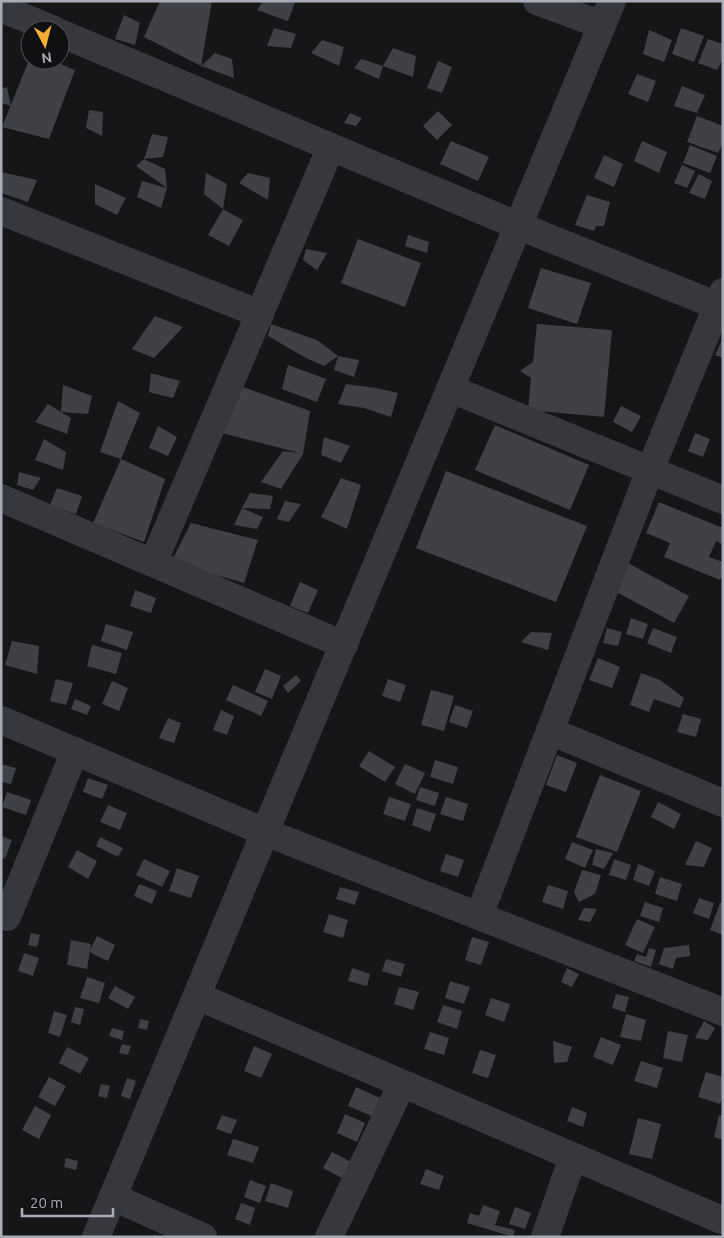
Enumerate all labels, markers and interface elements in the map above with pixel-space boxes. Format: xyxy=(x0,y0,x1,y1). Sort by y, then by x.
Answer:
north arrow xyxy=(20,20,70,70)
text: N xyxy=(40,49,53,66)
scale bar xyxy=(22,1186,114,1218)
text: 20 m xyxy=(30,1194,63,1211)

